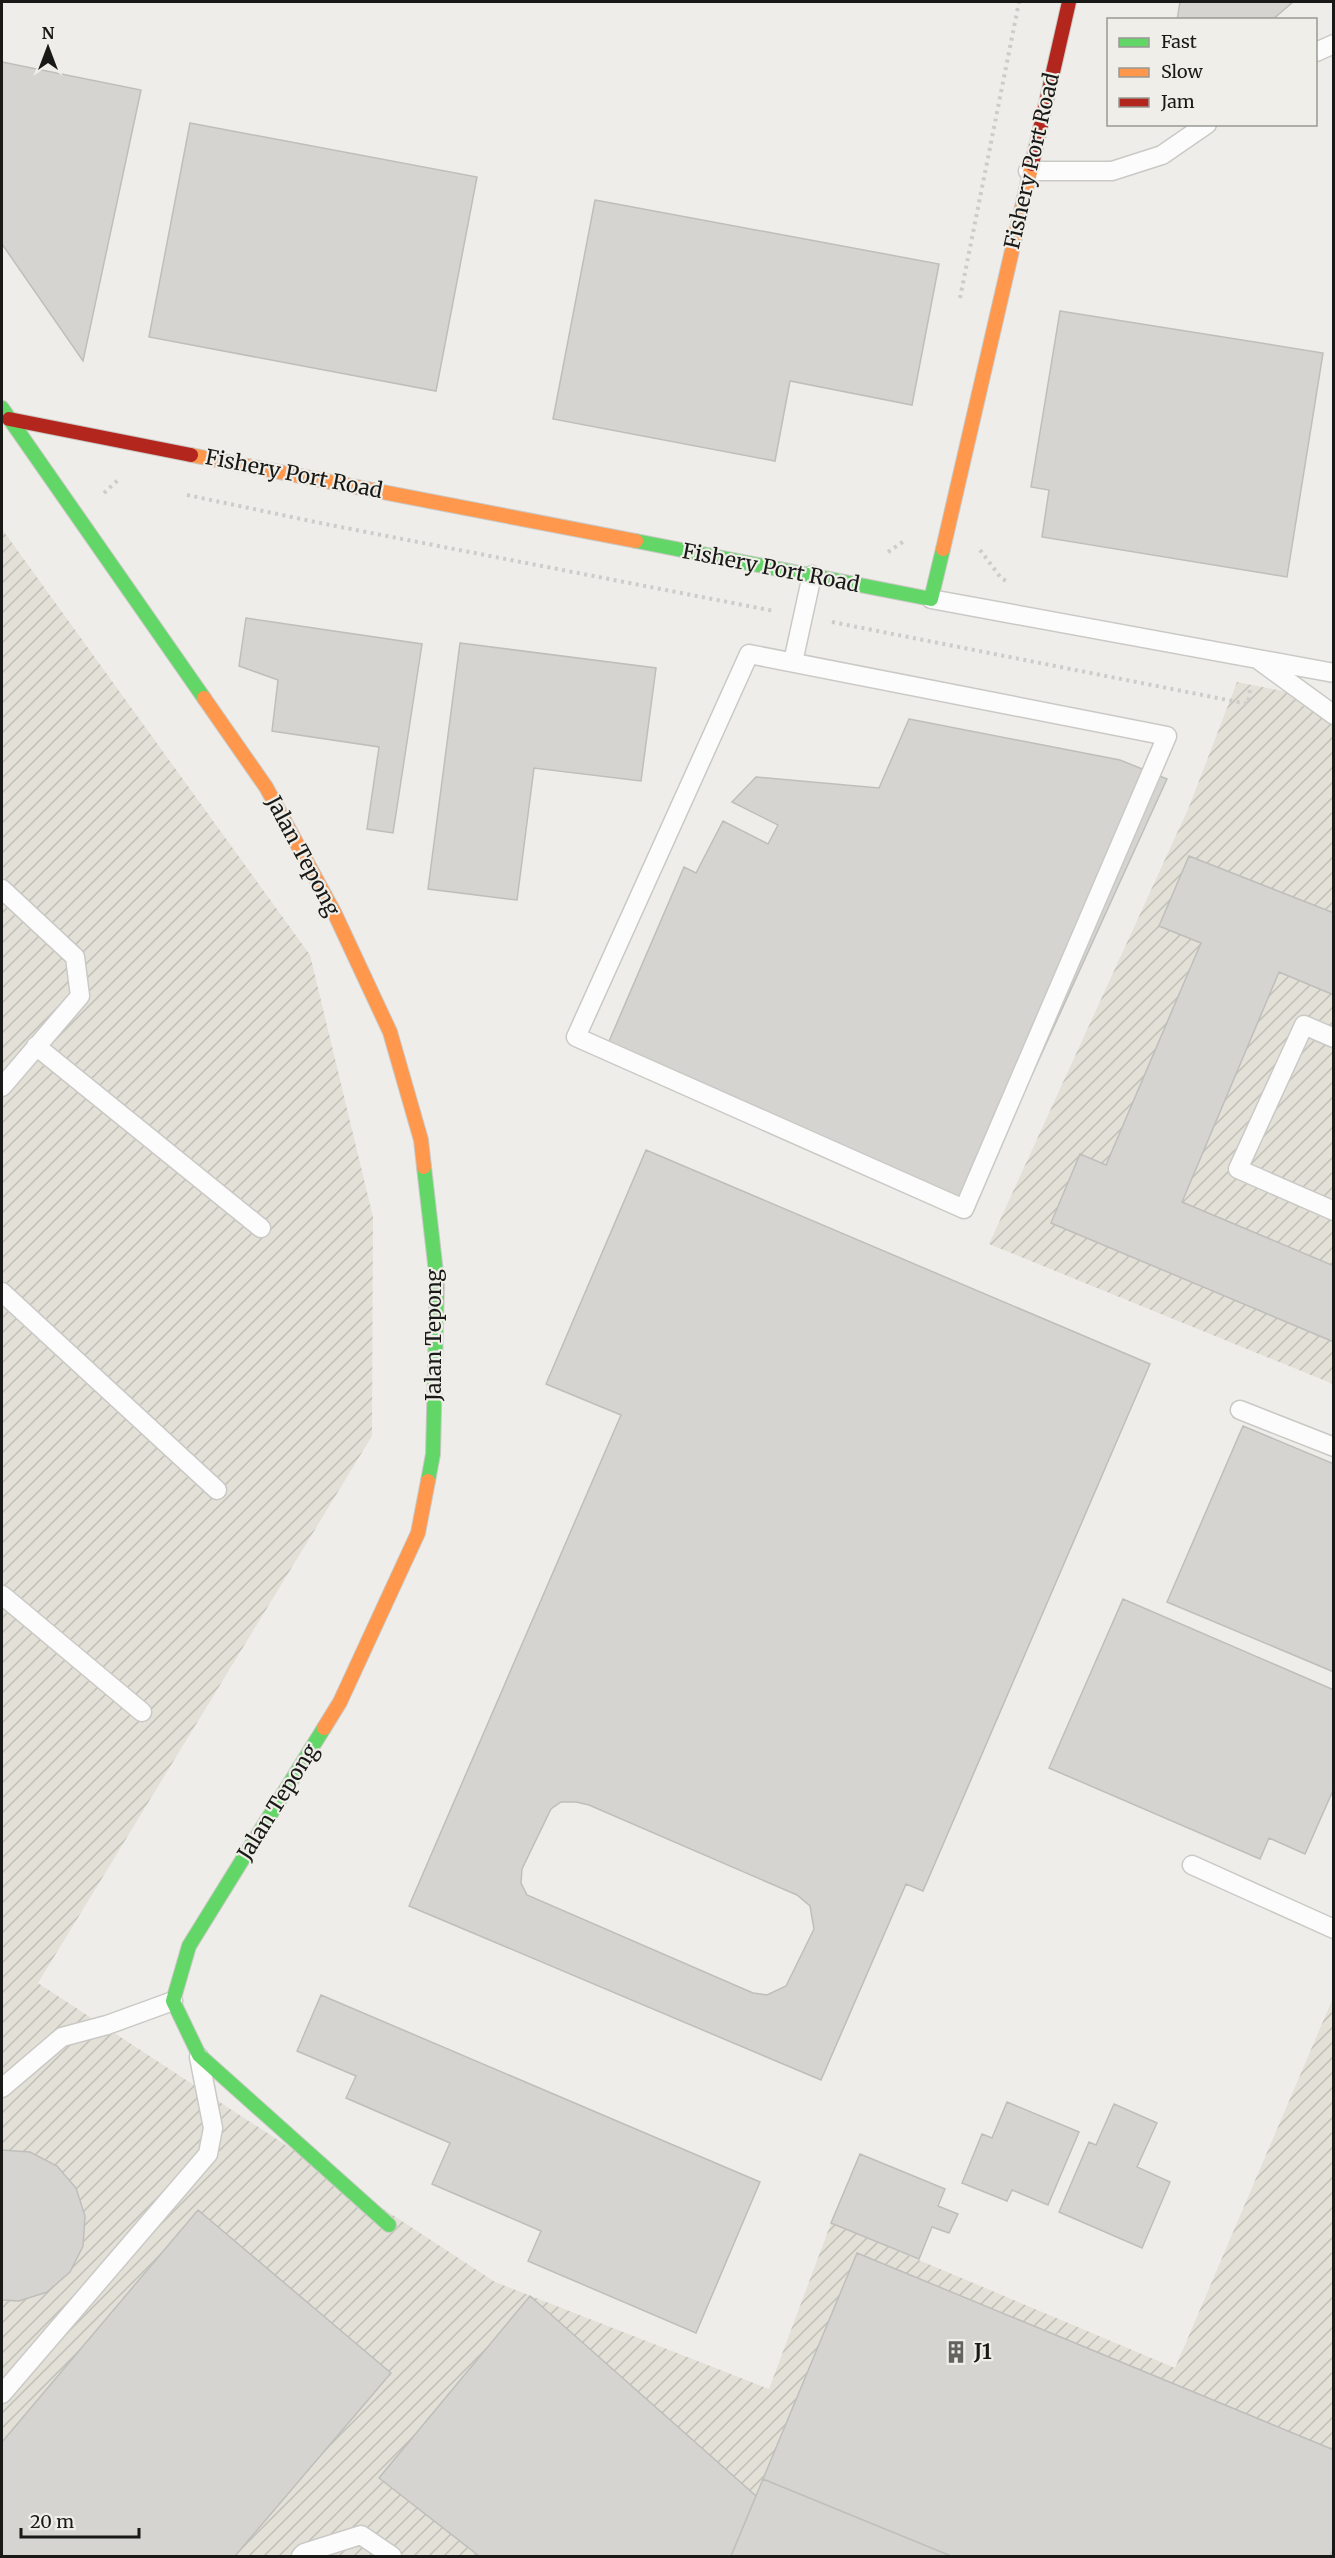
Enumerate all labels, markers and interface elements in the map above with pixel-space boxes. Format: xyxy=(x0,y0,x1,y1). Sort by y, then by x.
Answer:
north arrow xyxy=(18,18,78,78)
legend xyxy=(1107,18,1317,126)
text: N xyxy=(42,23,55,43)
text: Fast xyxy=(1161,30,1197,53)
text: Slow xyxy=(1161,60,1204,83)
street label: Fishery Port Road xyxy=(998,70,1065,252)
text: Jam xyxy=(1160,90,1195,113)
street label: Fishery Port Road xyxy=(203,443,385,504)
street label: Fishery Port Road xyxy=(680,537,862,598)
street label: Jalan Tepong xyxy=(260,790,347,921)
street label: Jalan Tepong xyxy=(420,1269,447,1402)
street label: Jalan Tepong xyxy=(231,1738,324,1866)
place label: J1 xyxy=(973,2338,992,2365)
building icon: J1 xyxy=(943,2339,969,2365)
scale bar xyxy=(21,2501,140,2539)
text: 20 m xyxy=(30,2510,74,2533)

